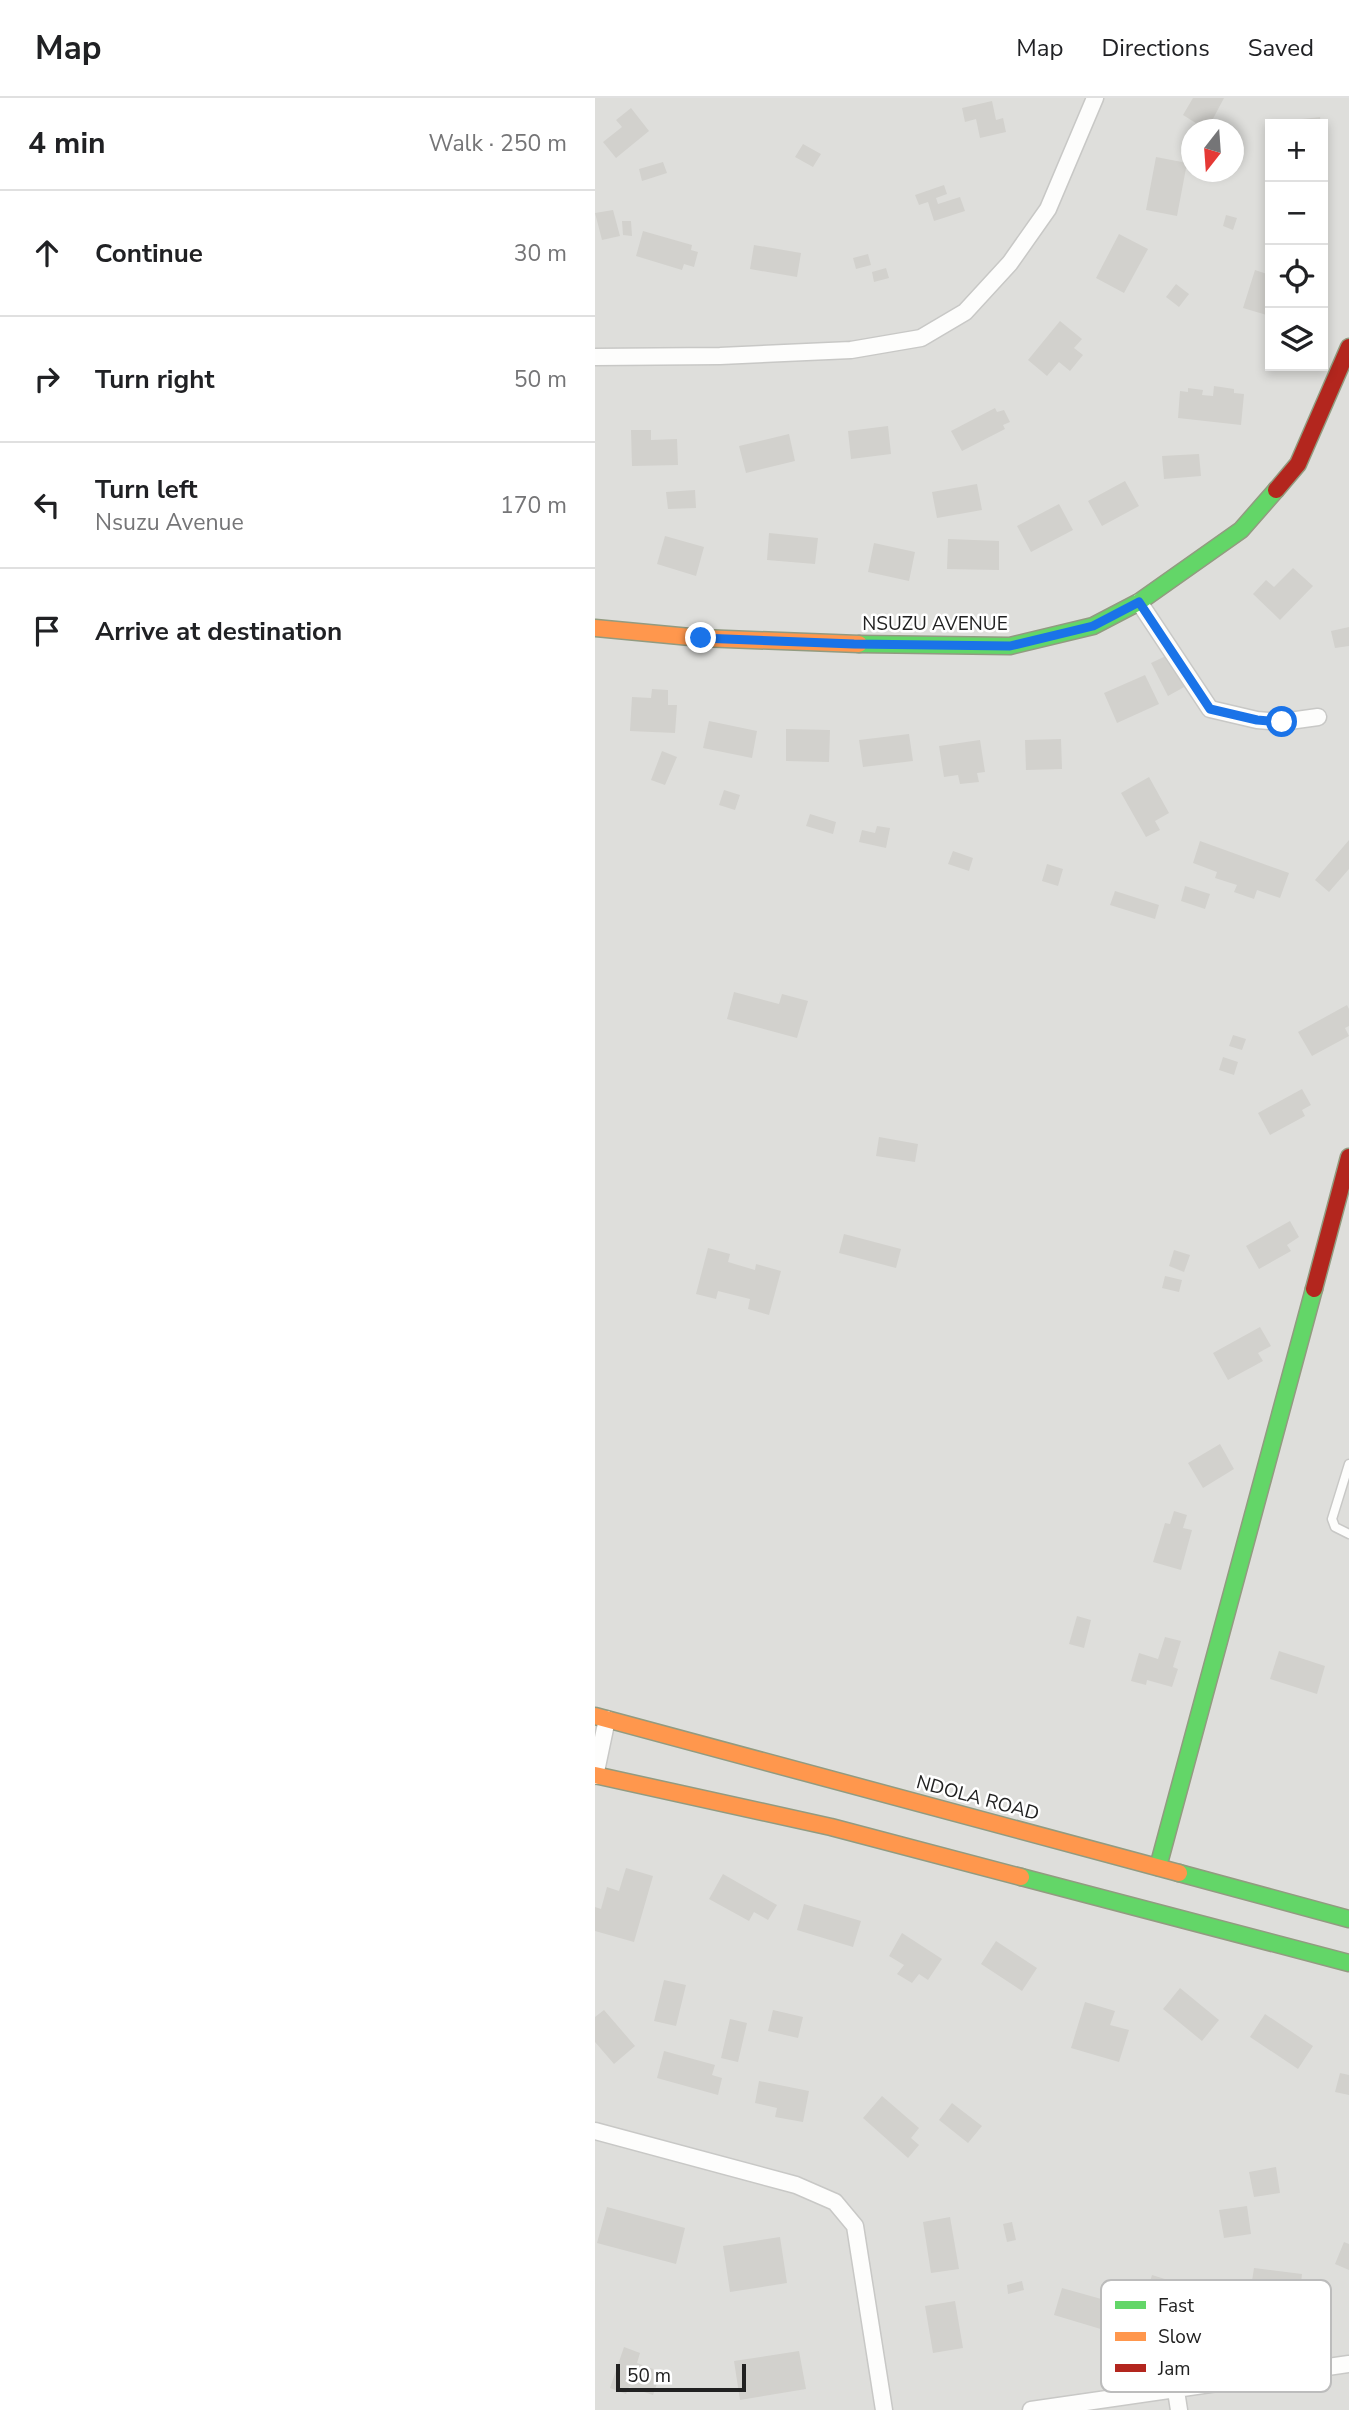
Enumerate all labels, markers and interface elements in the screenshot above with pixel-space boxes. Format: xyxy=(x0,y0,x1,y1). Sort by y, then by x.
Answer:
text: Map xyxy=(35,26,102,71)
text: Map xyxy=(1016,32,1063,64)
text: Directions xyxy=(1101,32,1210,64)
text: Saved xyxy=(1248,32,1314,64)
north arrow xyxy=(1181,119,1244,182)
map controls xyxy=(1265,119,1328,371)
button: + xyxy=(1265,119,1328,182)
text: 4 min xyxy=(28,123,106,164)
text: Walk · 250 m xyxy=(428,128,567,159)
button: − xyxy=(1265,182,1328,245)
icon: ahead xyxy=(28,234,66,272)
text: Continue xyxy=(95,236,203,271)
text: 30 m xyxy=(514,238,567,269)
button: locate xyxy=(1265,245,1328,308)
button: layers xyxy=(1265,308,1328,371)
icon: right xyxy=(28,360,66,398)
text: Turn right xyxy=(95,362,214,397)
text: 50 m xyxy=(514,364,567,395)
text: Turn left xyxy=(95,472,198,507)
icon: left xyxy=(28,486,66,524)
text: 170 m xyxy=(500,490,567,521)
text: Nsuzu Avenue xyxy=(95,507,244,538)
street label: NSUZU AVENUE xyxy=(862,611,1008,637)
icon: arrive xyxy=(28,612,66,650)
text: Arrive at destination xyxy=(95,614,342,649)
route end xyxy=(685,622,716,653)
route start xyxy=(1266,706,1297,737)
street label: NDOLA ROAD xyxy=(913,1769,1042,1827)
legend xyxy=(1101,2280,1331,2392)
text: Fast xyxy=(1158,2293,1194,2319)
text: Slow xyxy=(1158,2324,1202,2350)
text: Jam xyxy=(1157,2356,1191,2382)
scale bar xyxy=(616,2361,745,2393)
text: 50 m xyxy=(627,2363,671,2389)

